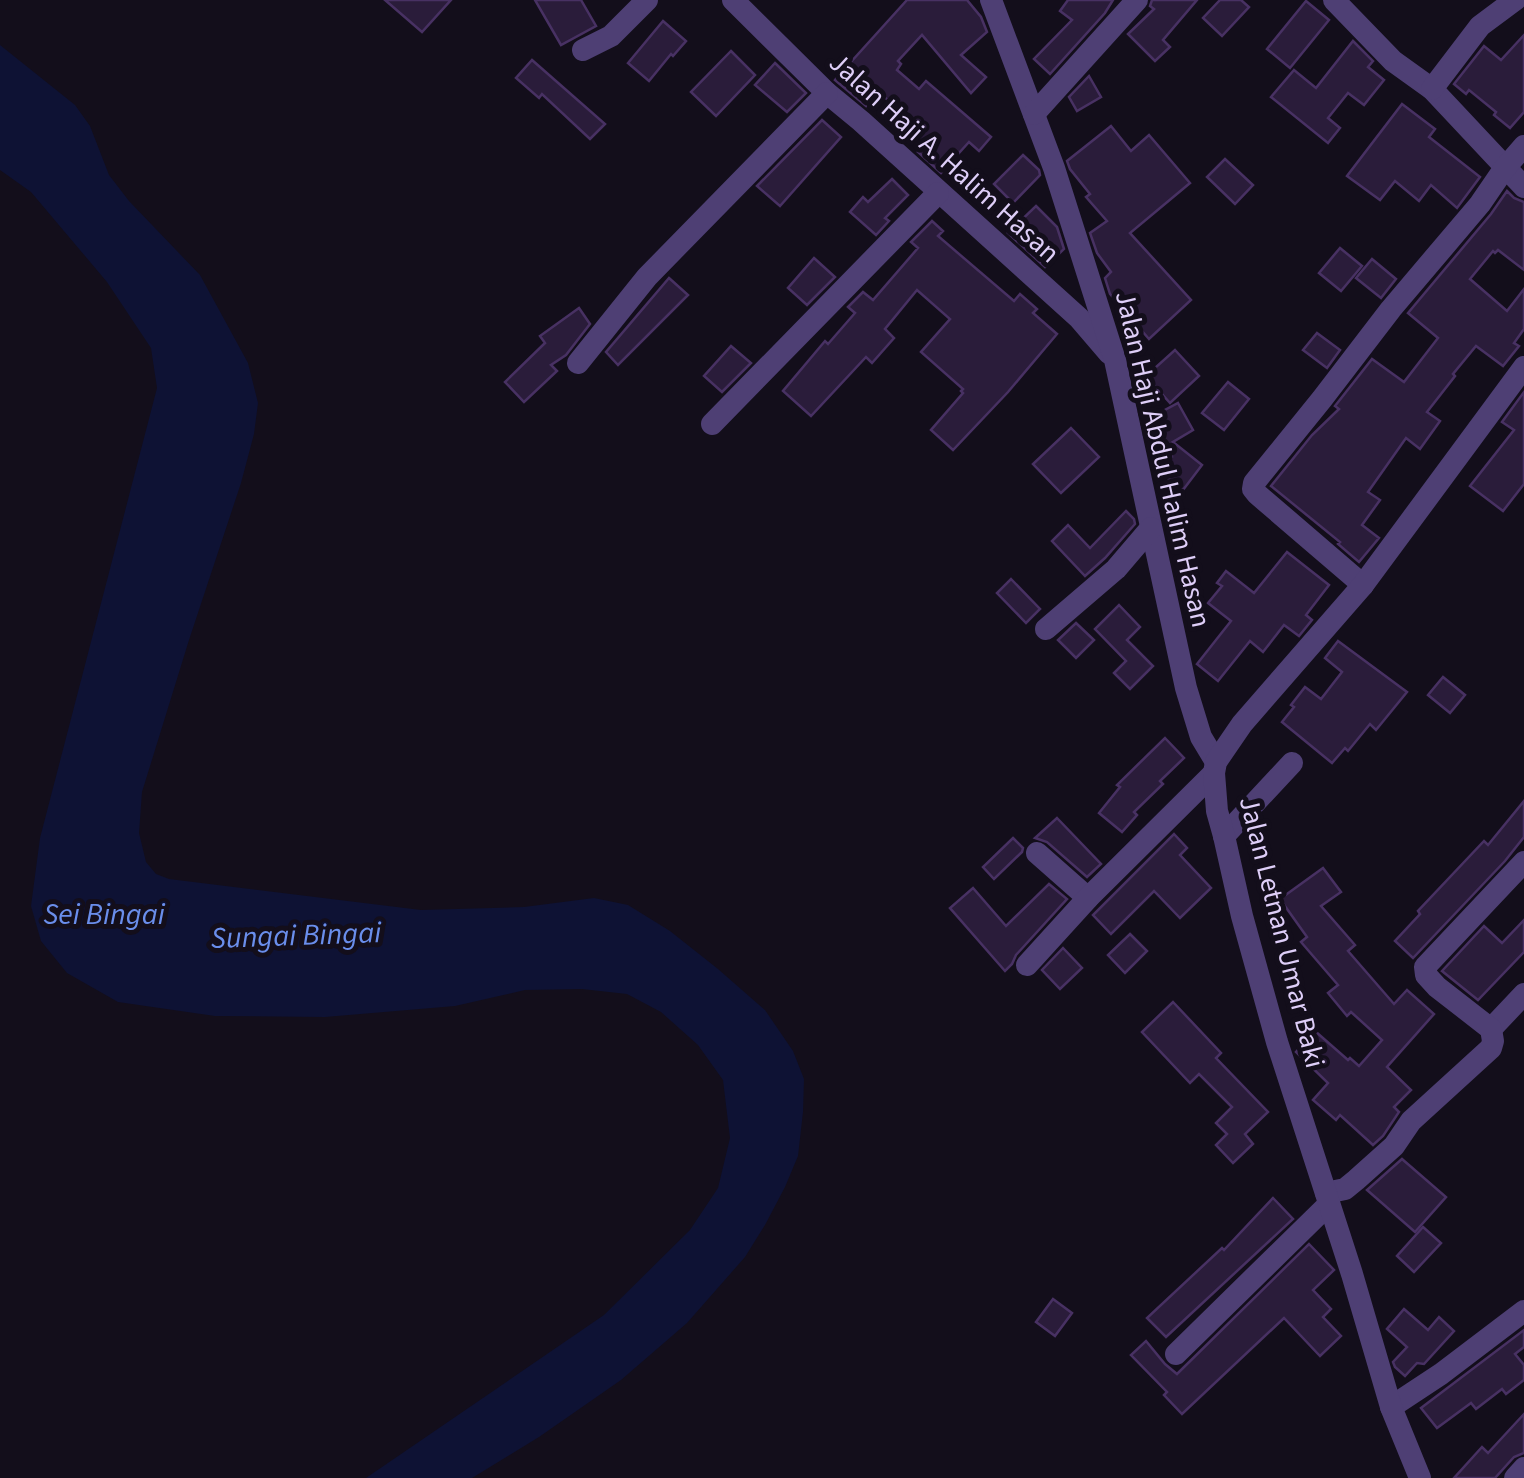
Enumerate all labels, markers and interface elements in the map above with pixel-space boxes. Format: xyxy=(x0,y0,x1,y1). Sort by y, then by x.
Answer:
street label: Jalan Haji A. Halim Hasan xyxy=(820,43,1068,272)
street label: Jalan Haji Abdul Halim Hasan xyxy=(1105,287,1221,632)
street label: Jalan Letnan Umar Baki xyxy=(1229,792,1335,1072)
water label: Sei Bingai xyxy=(43,893,166,936)
water label: Sungai Bingai xyxy=(210,911,383,960)

